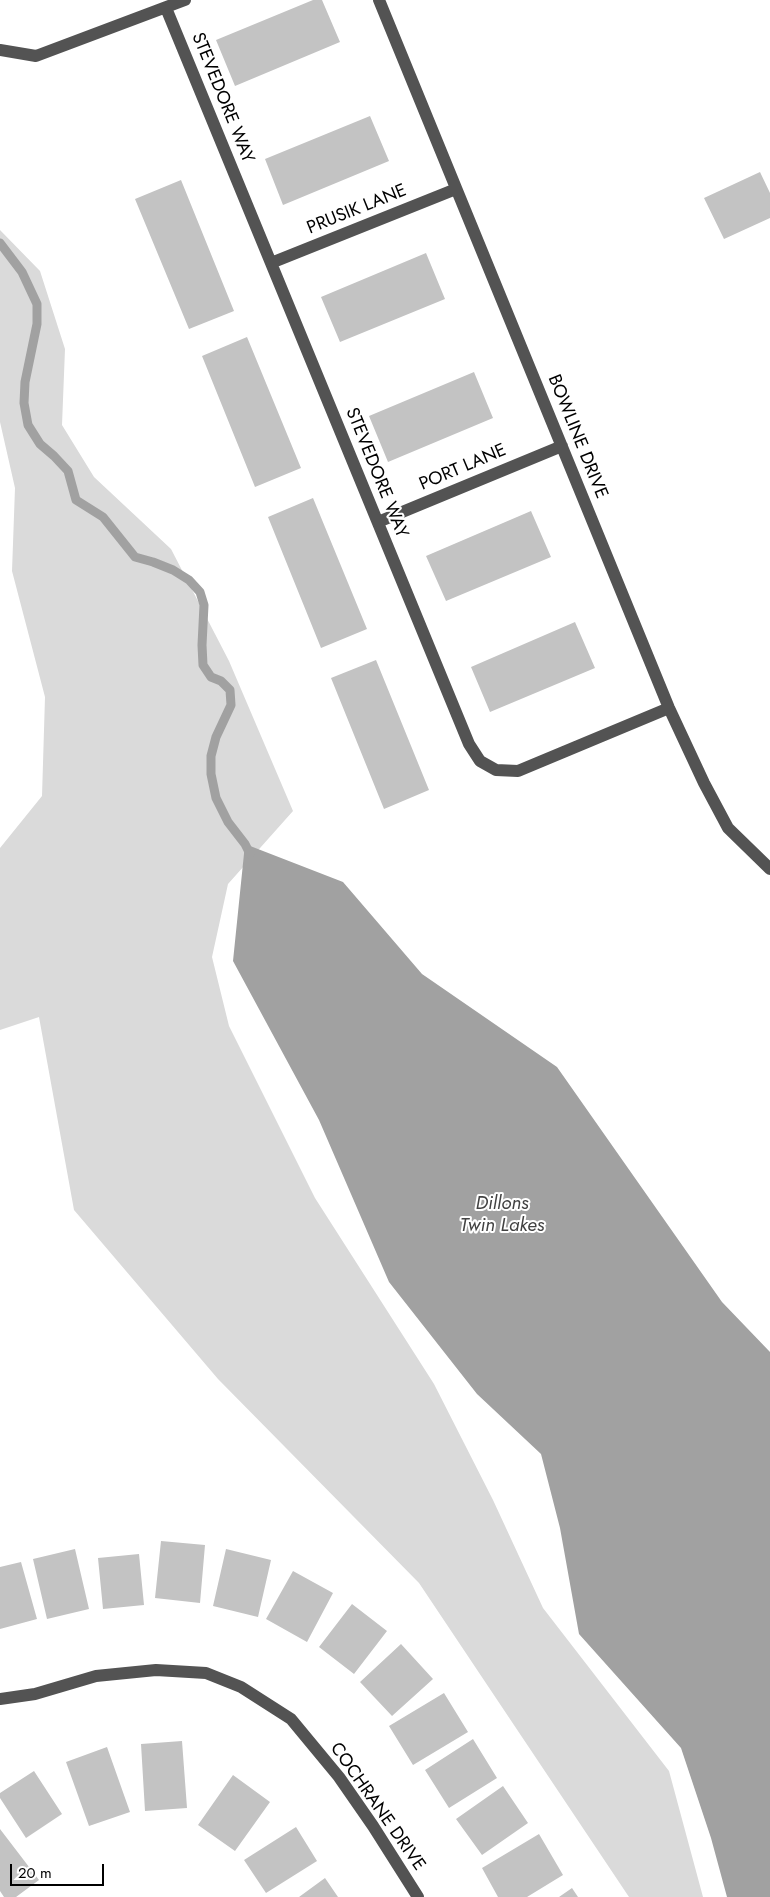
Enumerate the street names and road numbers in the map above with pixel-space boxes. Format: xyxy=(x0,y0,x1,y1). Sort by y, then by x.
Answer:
street label: STEVEDORE WAY xyxy=(186,30,258,166)
street label: PRUSIK LANE xyxy=(304,180,410,240)
street label: BOWLINE DRIVE xyxy=(542,372,612,502)
street label: STEVEDORE WAY xyxy=(340,405,412,541)
street label: PORT LANE xyxy=(416,440,510,496)
street label: COCHRANE DRIVE xyxy=(325,1739,429,1875)

